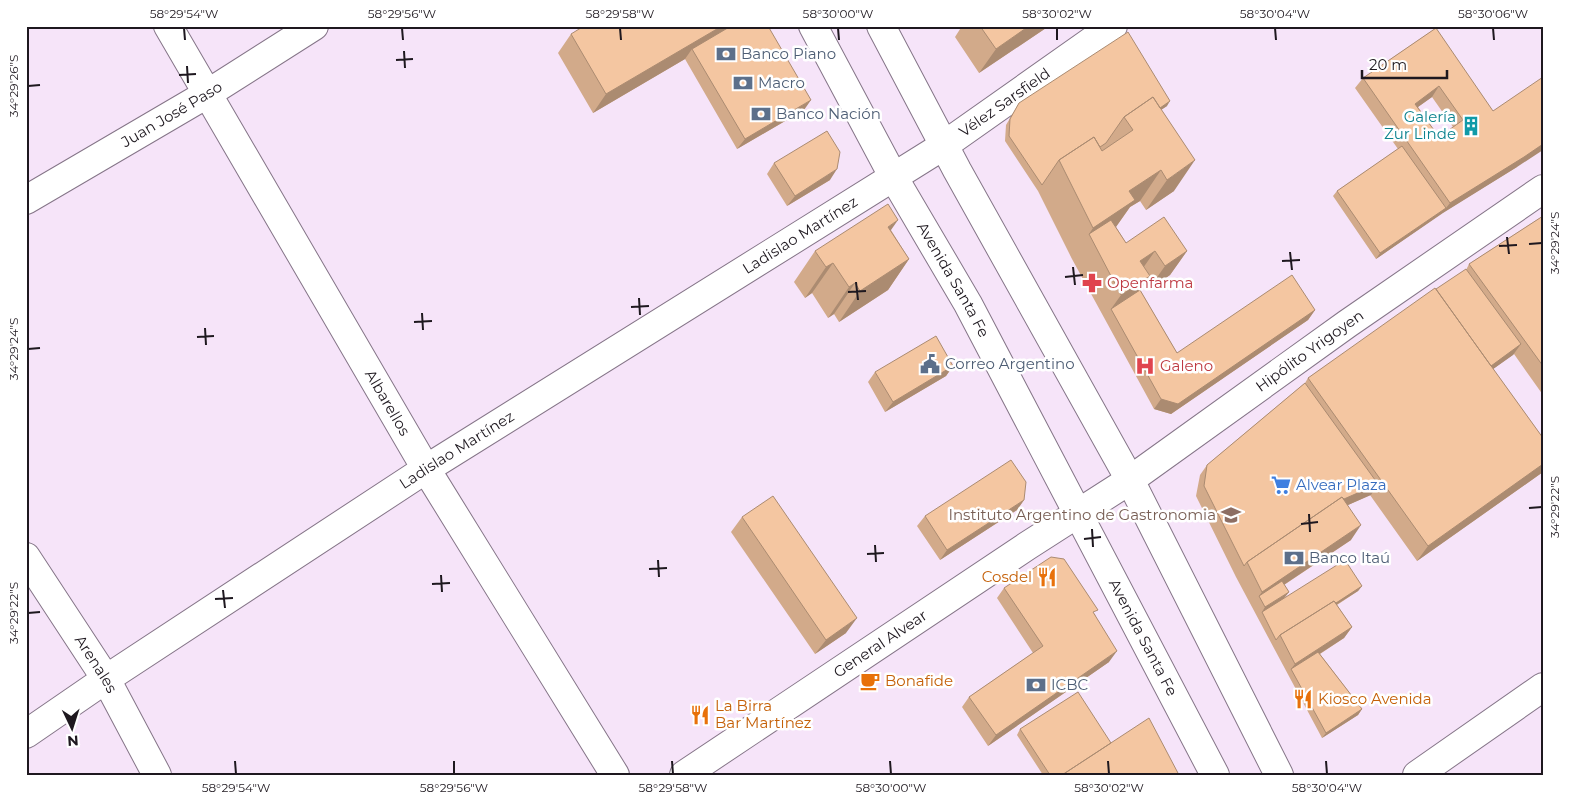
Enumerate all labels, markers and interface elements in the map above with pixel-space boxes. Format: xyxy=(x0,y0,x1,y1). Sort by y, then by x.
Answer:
text: 58°29'54"W xyxy=(150,6,218,21)
text: 58°29'56"W xyxy=(368,6,436,21)
text: 58°29'58"W xyxy=(586,6,654,21)
text: 58°30'00"W xyxy=(803,6,873,21)
text: 58°30'02"W xyxy=(1022,6,1092,21)
text: 58°30'04"W xyxy=(1240,6,1310,21)
text: 58°30'06"W xyxy=(1458,6,1528,21)
bank icon: Banco Piano xyxy=(715,43,737,65)
place label: Banco Piano xyxy=(741,44,836,63)
scale bar xyxy=(1362,48,1446,80)
text: 34°29'26"S xyxy=(6,55,21,117)
text: 20 m xyxy=(1369,55,1407,74)
street label: Vélez Sarsfield xyxy=(955,63,1054,141)
bank icon: Macro xyxy=(732,72,754,94)
place label: Macro xyxy=(758,73,805,92)
street label: Juan José Paso xyxy=(117,77,226,152)
bank icon: Banco Nación xyxy=(750,103,772,125)
place label: Banco Nación xyxy=(776,104,881,123)
place label: Galería Zur Linde xyxy=(1384,107,1456,143)
building icon: Galería Zur Linde xyxy=(1460,115,1482,137)
street label: Ladislao Martínez xyxy=(739,192,861,278)
text: 34°29'24"S xyxy=(1547,212,1562,274)
street label: Avenida Santa Fe xyxy=(913,219,994,340)
pharmacy icon: Openfarma xyxy=(1081,272,1103,294)
place label: Openfarma xyxy=(1107,273,1193,292)
street label: Hipólito Yrigoyen xyxy=(1252,305,1367,396)
text: 34°29'24"S xyxy=(6,318,21,380)
public building icon: Correo Argentino xyxy=(919,353,941,375)
place label: Correo Argentino xyxy=(945,354,1075,373)
hospital icon: Galeno xyxy=(1134,355,1156,377)
place label: Galeno xyxy=(1160,356,1213,375)
street label: Albarellos xyxy=(361,366,415,439)
street label: Ladislao Martínez xyxy=(396,406,518,493)
supermarket icon: Alvear Plaza xyxy=(1270,474,1292,496)
place label: Alvear Plaza xyxy=(1296,475,1387,494)
text: 34°29'22"S xyxy=(1547,476,1562,538)
school or university icon: Instituto Argentino de Gastronomia xyxy=(1220,504,1242,526)
place label: Instituto Argentino de Gastronomia xyxy=(948,505,1216,524)
bank icon: Banco Itaú xyxy=(1283,547,1305,569)
place label: Banco Itaú xyxy=(1309,548,1390,567)
restaurant icon: Cosdel xyxy=(1036,566,1058,588)
place label: Cosdel xyxy=(982,567,1032,586)
street label: Avenida Santa Fe xyxy=(1105,576,1182,699)
text: 34°29'22"S xyxy=(6,582,21,644)
street label: General Alvear xyxy=(830,606,930,682)
street label: Arenales xyxy=(71,631,122,696)
cafe icon: Bonafide xyxy=(859,670,881,692)
place label: Bonafide xyxy=(885,671,953,690)
bank icon: ICBC xyxy=(1025,674,1047,696)
place label: ICBC xyxy=(1051,675,1088,694)
restaurant icon: Kiosco Avenida xyxy=(1292,688,1314,710)
place label: Kiosco Avenida xyxy=(1318,689,1432,708)
place label: La Birra Bar Martínez xyxy=(715,696,812,732)
north arrow xyxy=(48,704,98,754)
restaurant icon: La Birra Bar Martínez xyxy=(689,704,711,726)
text: N xyxy=(67,732,79,750)
text: 58°29'54"W xyxy=(202,780,270,795)
text: 58°29'56"W xyxy=(420,780,488,795)
text: 58°29'58"W xyxy=(639,780,707,795)
text: 58°30'00"W xyxy=(856,780,926,795)
text: 58°30'02"W xyxy=(1074,780,1144,795)
text: 58°30'04"W xyxy=(1292,780,1362,795)

